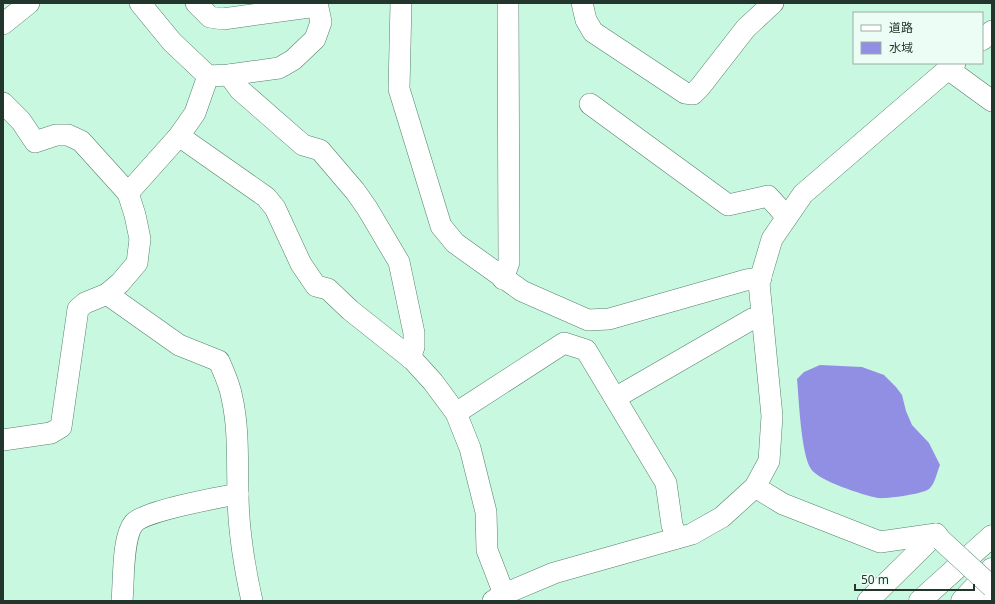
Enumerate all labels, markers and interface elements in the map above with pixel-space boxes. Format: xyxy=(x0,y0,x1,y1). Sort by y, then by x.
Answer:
legend xyxy=(853,12,983,64)
text: 道路 xyxy=(889,19,913,36)
text: 水域 xyxy=(889,39,913,56)
scale bar xyxy=(855,566,974,592)
text: 50 m xyxy=(861,571,889,588)

